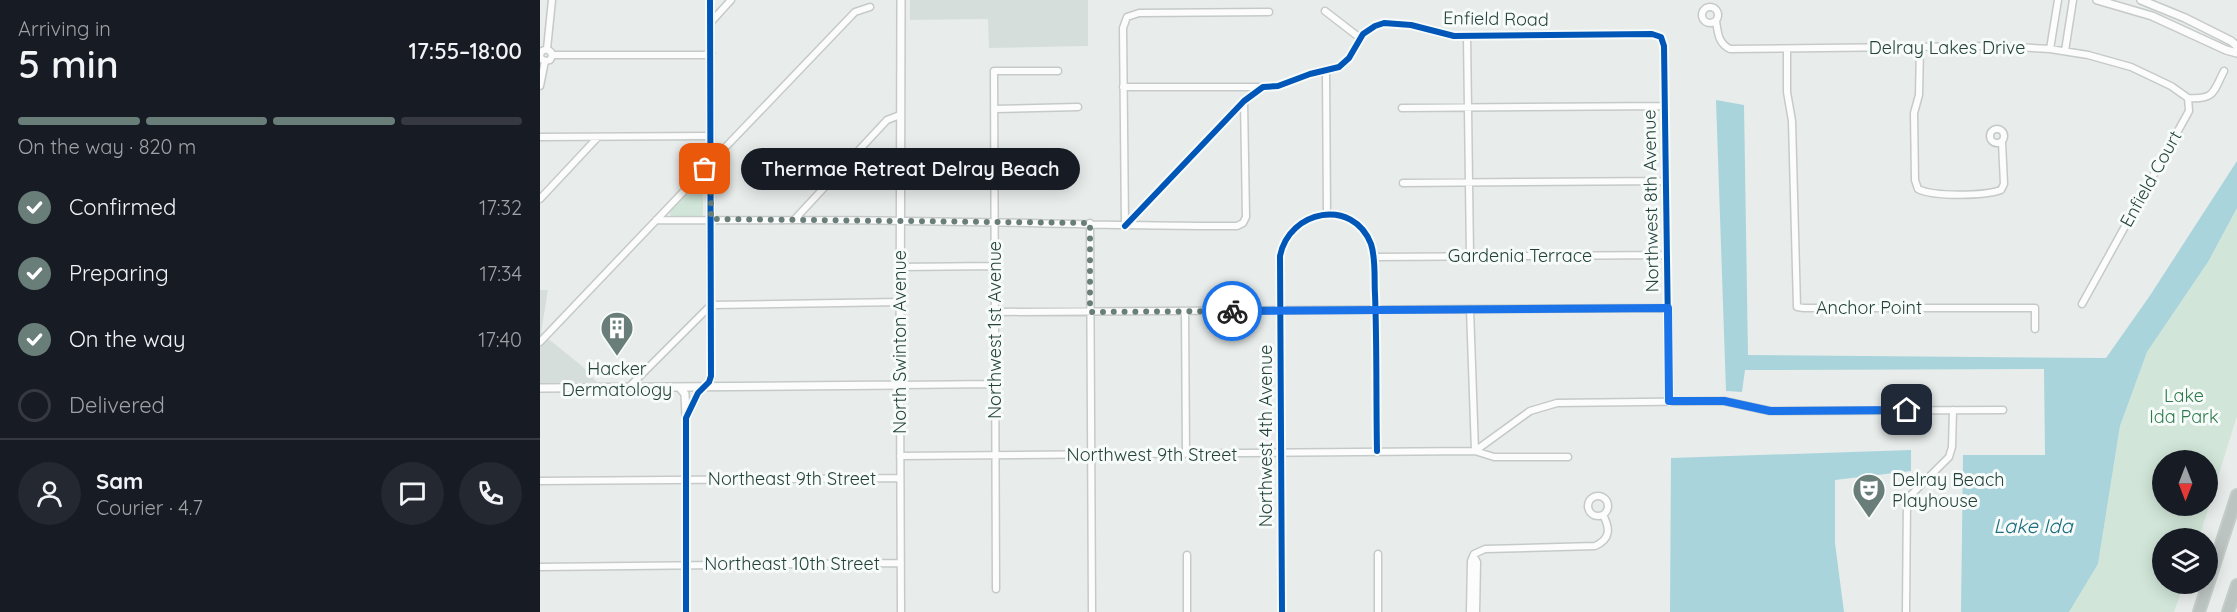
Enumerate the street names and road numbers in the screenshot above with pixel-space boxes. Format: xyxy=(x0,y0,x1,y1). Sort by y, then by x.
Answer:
street label: Enfield Road xyxy=(1443,6,1549,31)
street label: Delray Lakes Drive xyxy=(1869,36,2025,59)
street label: Northwest 8th Avenue xyxy=(1637,109,1664,293)
street label: Enfield Court xyxy=(2115,126,2187,231)
street label: Northwest 1st Avenue xyxy=(983,241,1006,419)
street label: Gardenia Terrace xyxy=(1448,244,1592,267)
street label: North Swinton Avenue xyxy=(888,250,911,434)
street label: Anchor Point xyxy=(1816,296,1922,319)
street label: Northwest 4th Avenue xyxy=(1254,345,1277,527)
street label: Northwest 9th Street xyxy=(1067,443,1237,466)
street label: Northeast 9th Street xyxy=(708,467,876,490)
street label: Northeast 10th Street xyxy=(704,552,880,575)

